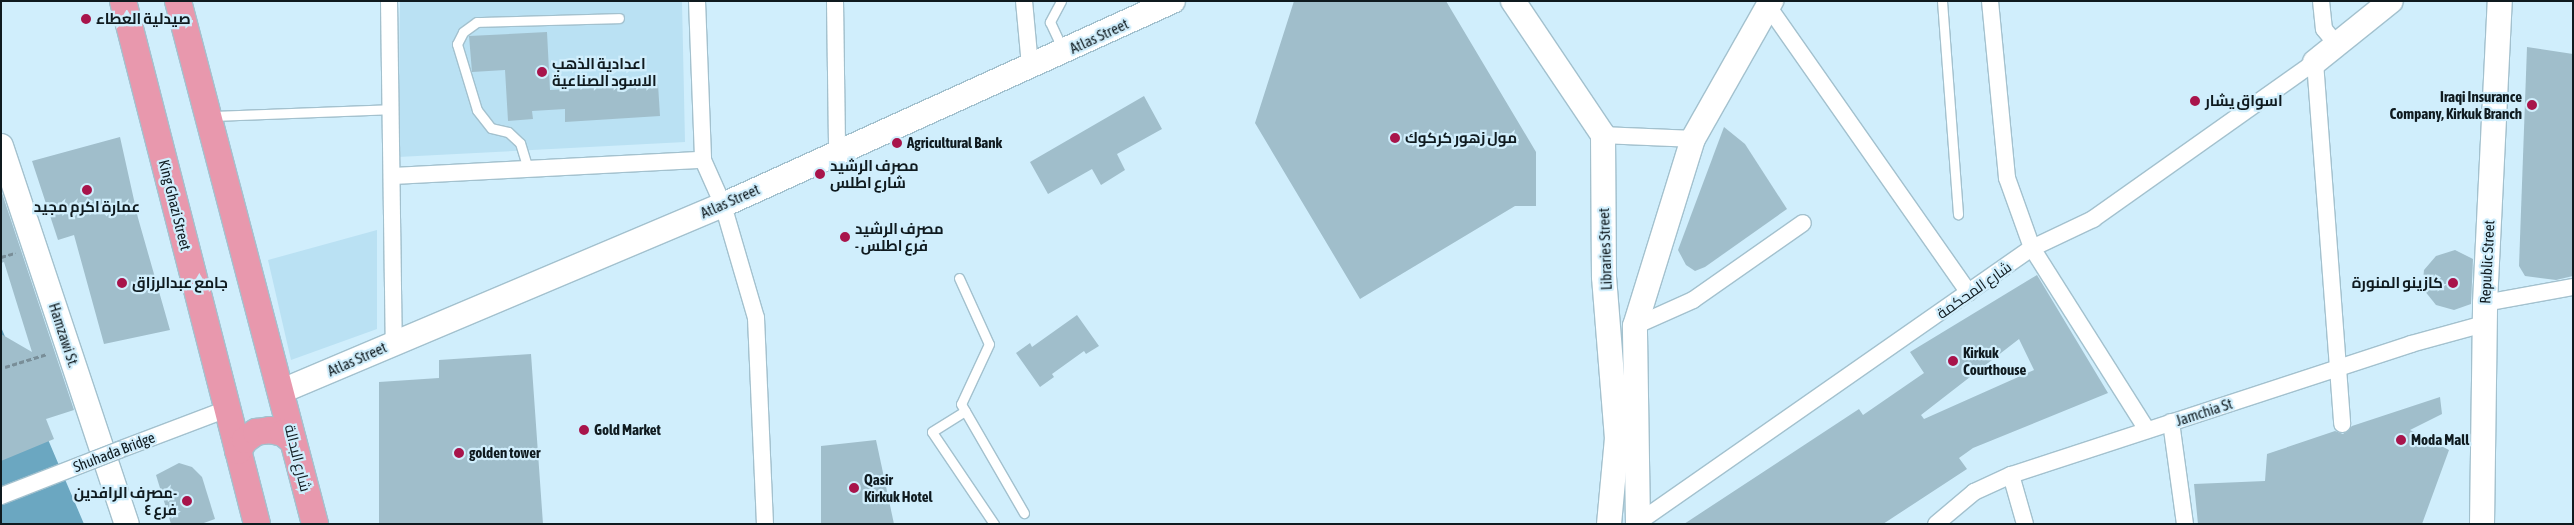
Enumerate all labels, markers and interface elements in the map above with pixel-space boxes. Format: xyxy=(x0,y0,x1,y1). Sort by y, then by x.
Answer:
place label: صيدلية العطاء xyxy=(96,10,191,28)
marker: صيدلية العطاء xyxy=(80,13,92,25)
street label: Atlas Street xyxy=(1067,15,1131,57)
place label: اعدادية الذهب الاسود الصناعية xyxy=(552,54,657,89)
marker: اعدادية الذهب الاسود الصناعية xyxy=(536,66,548,78)
place label: Iraqi Insurance Company, Kirkuk Branch xyxy=(2390,87,2522,122)
place label: اسواق يشار xyxy=(2205,92,2283,110)
marker: اسواق يشار xyxy=(2189,95,2201,107)
marker: Iraqi Insurance Company, Kirkuk Branch xyxy=(2526,99,2538,111)
place label: مول زهور كركوك xyxy=(1405,129,1517,147)
marker: مول زهور كركوك xyxy=(1389,132,1401,144)
place label: Agricultural Bank xyxy=(907,134,1002,152)
marker: Agricultural Bank xyxy=(891,137,903,149)
place label: مصرف الرشيد شارع اطلس xyxy=(830,156,919,191)
street label: King Ghazi Street xyxy=(155,158,195,252)
marker: مصرف الرشيد شارع اطلس xyxy=(814,168,826,180)
street label: Atlas Street xyxy=(698,180,762,222)
marker: عمارة اكرم مجيد xyxy=(81,184,93,196)
place label: عمارة اكرم مجيد xyxy=(34,198,140,216)
street label: Libraries Street xyxy=(1595,208,1615,290)
place label: مصرف الرشيد - فرع اطلس xyxy=(855,219,944,254)
street label: Republic Street xyxy=(2476,220,2498,304)
marker: مصرف الرشيد - فرع اطلس xyxy=(839,231,851,243)
street label: شارع المحكمة xyxy=(1933,258,2015,322)
place label: جامع عبدالرزاق xyxy=(132,274,228,292)
place label: كازينو المنورة xyxy=(2352,274,2443,292)
marker: جامع عبدالرزاق xyxy=(116,277,128,289)
marker: كازينو المنورة xyxy=(2447,277,2459,289)
street label: Hamzawi St. xyxy=(45,301,83,369)
street label: Atlas Street xyxy=(325,338,389,380)
place label: Kirkuk Courthouse xyxy=(1963,343,2026,378)
marker: Kirkuk Courthouse xyxy=(1947,355,1959,367)
street label: Jamchia St xyxy=(2173,394,2235,430)
place label: Gold Market xyxy=(594,421,661,439)
street label: شارع البدالة xyxy=(281,423,315,493)
marker: Gold Market xyxy=(578,424,590,436)
street label: Shuhada Bridge xyxy=(71,428,157,476)
place label: Moda Mall xyxy=(2411,431,2469,449)
marker: Moda Mall xyxy=(2395,434,2407,446)
place label: golden tower xyxy=(469,444,540,462)
marker: golden tower xyxy=(453,447,465,459)
place label: Qasir Kirkuk Hotel xyxy=(864,470,932,505)
marker: Qasir Kirkuk Hotel xyxy=(848,482,860,494)
place label: مصرف الرافدين- فرع ٤ xyxy=(74,483,177,518)
marker: مصرف الرافدين- فرع ٤ xyxy=(181,495,193,507)

